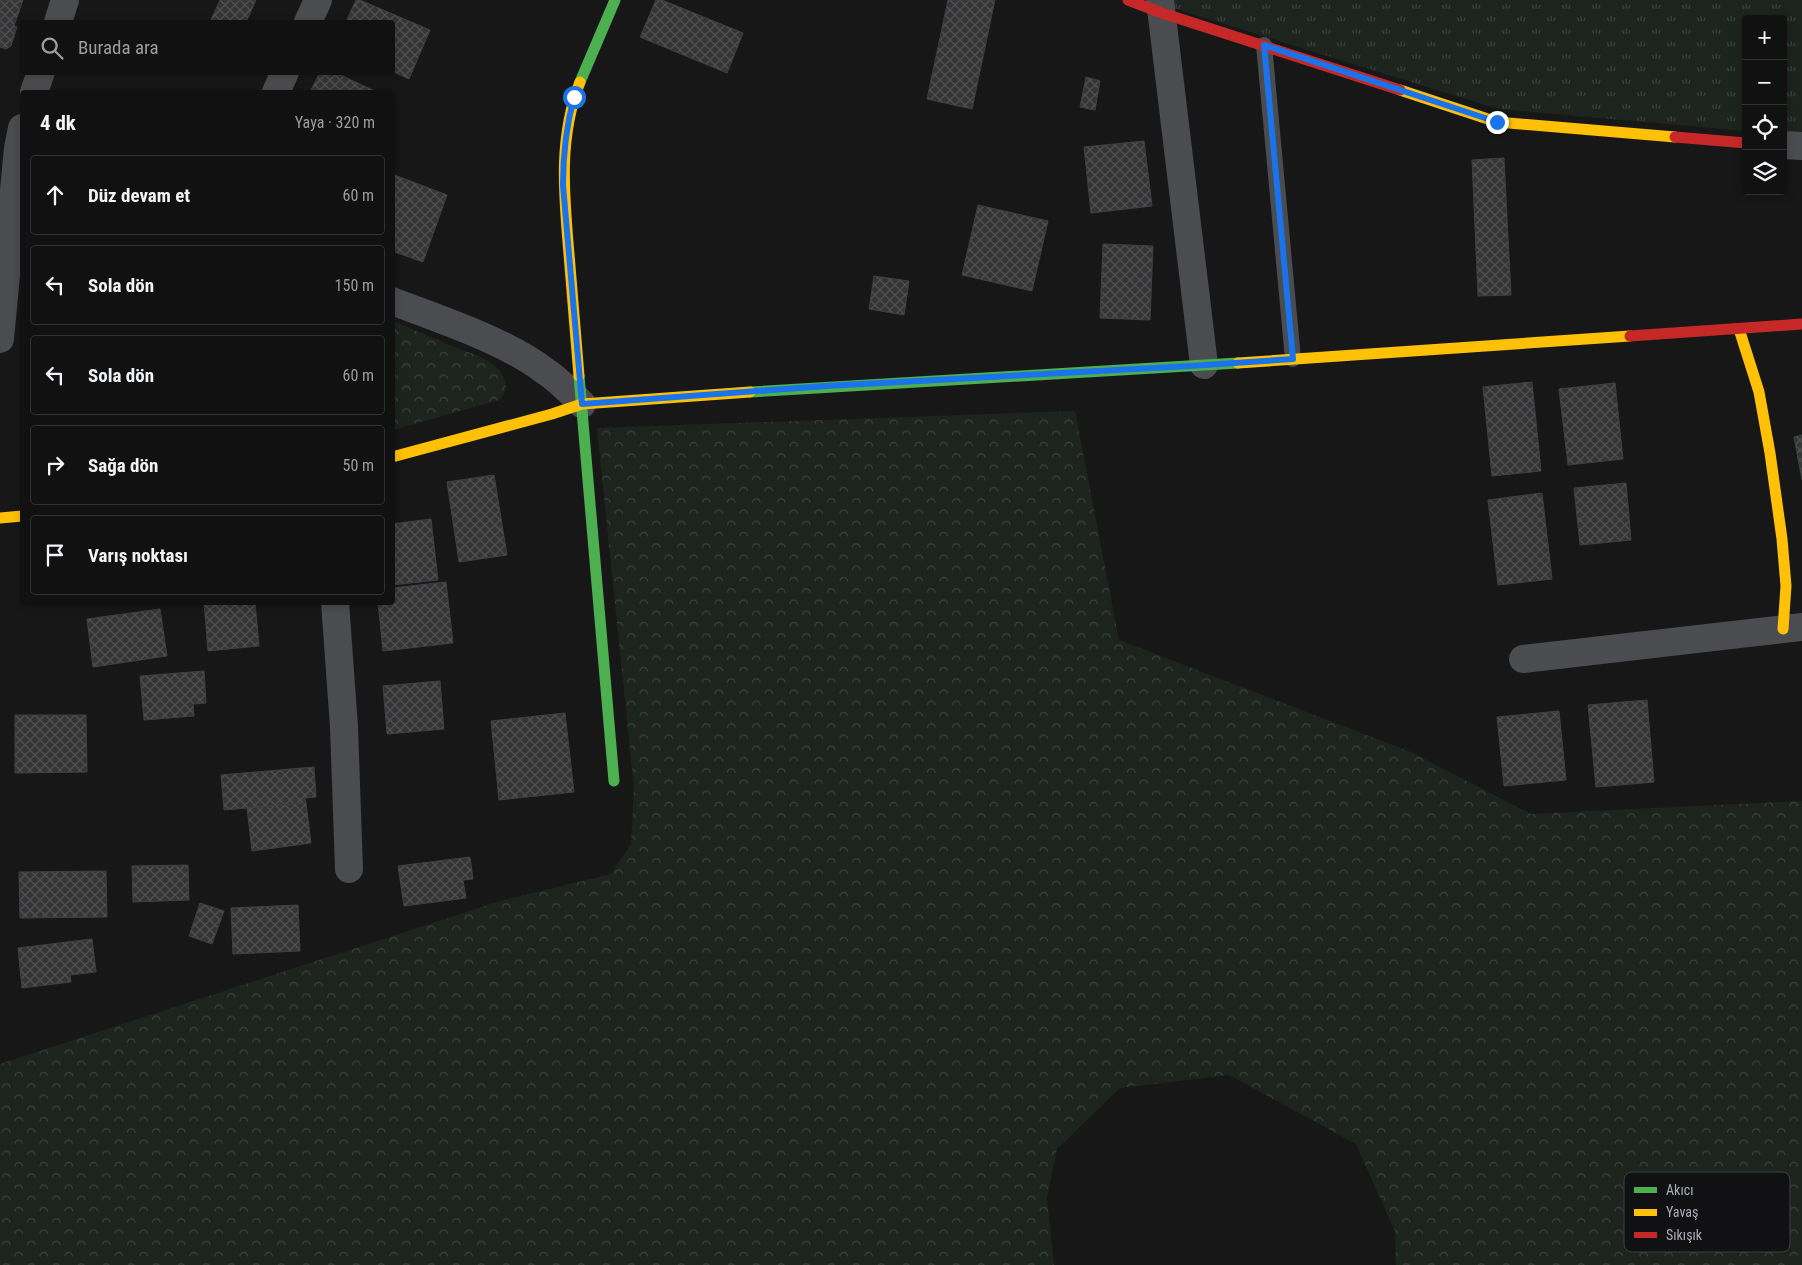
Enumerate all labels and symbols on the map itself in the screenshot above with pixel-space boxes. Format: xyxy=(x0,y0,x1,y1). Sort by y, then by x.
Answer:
route start xyxy=(563,86,586,109)
route end xyxy=(1486,111,1509,134)
legend xyxy=(1624,1172,1790,1252)
text: Akıcı xyxy=(1666,1182,1693,1198)
text: Yavaş xyxy=(1666,1204,1698,1220)
text: Sıkışık xyxy=(1666,1227,1703,1243)

